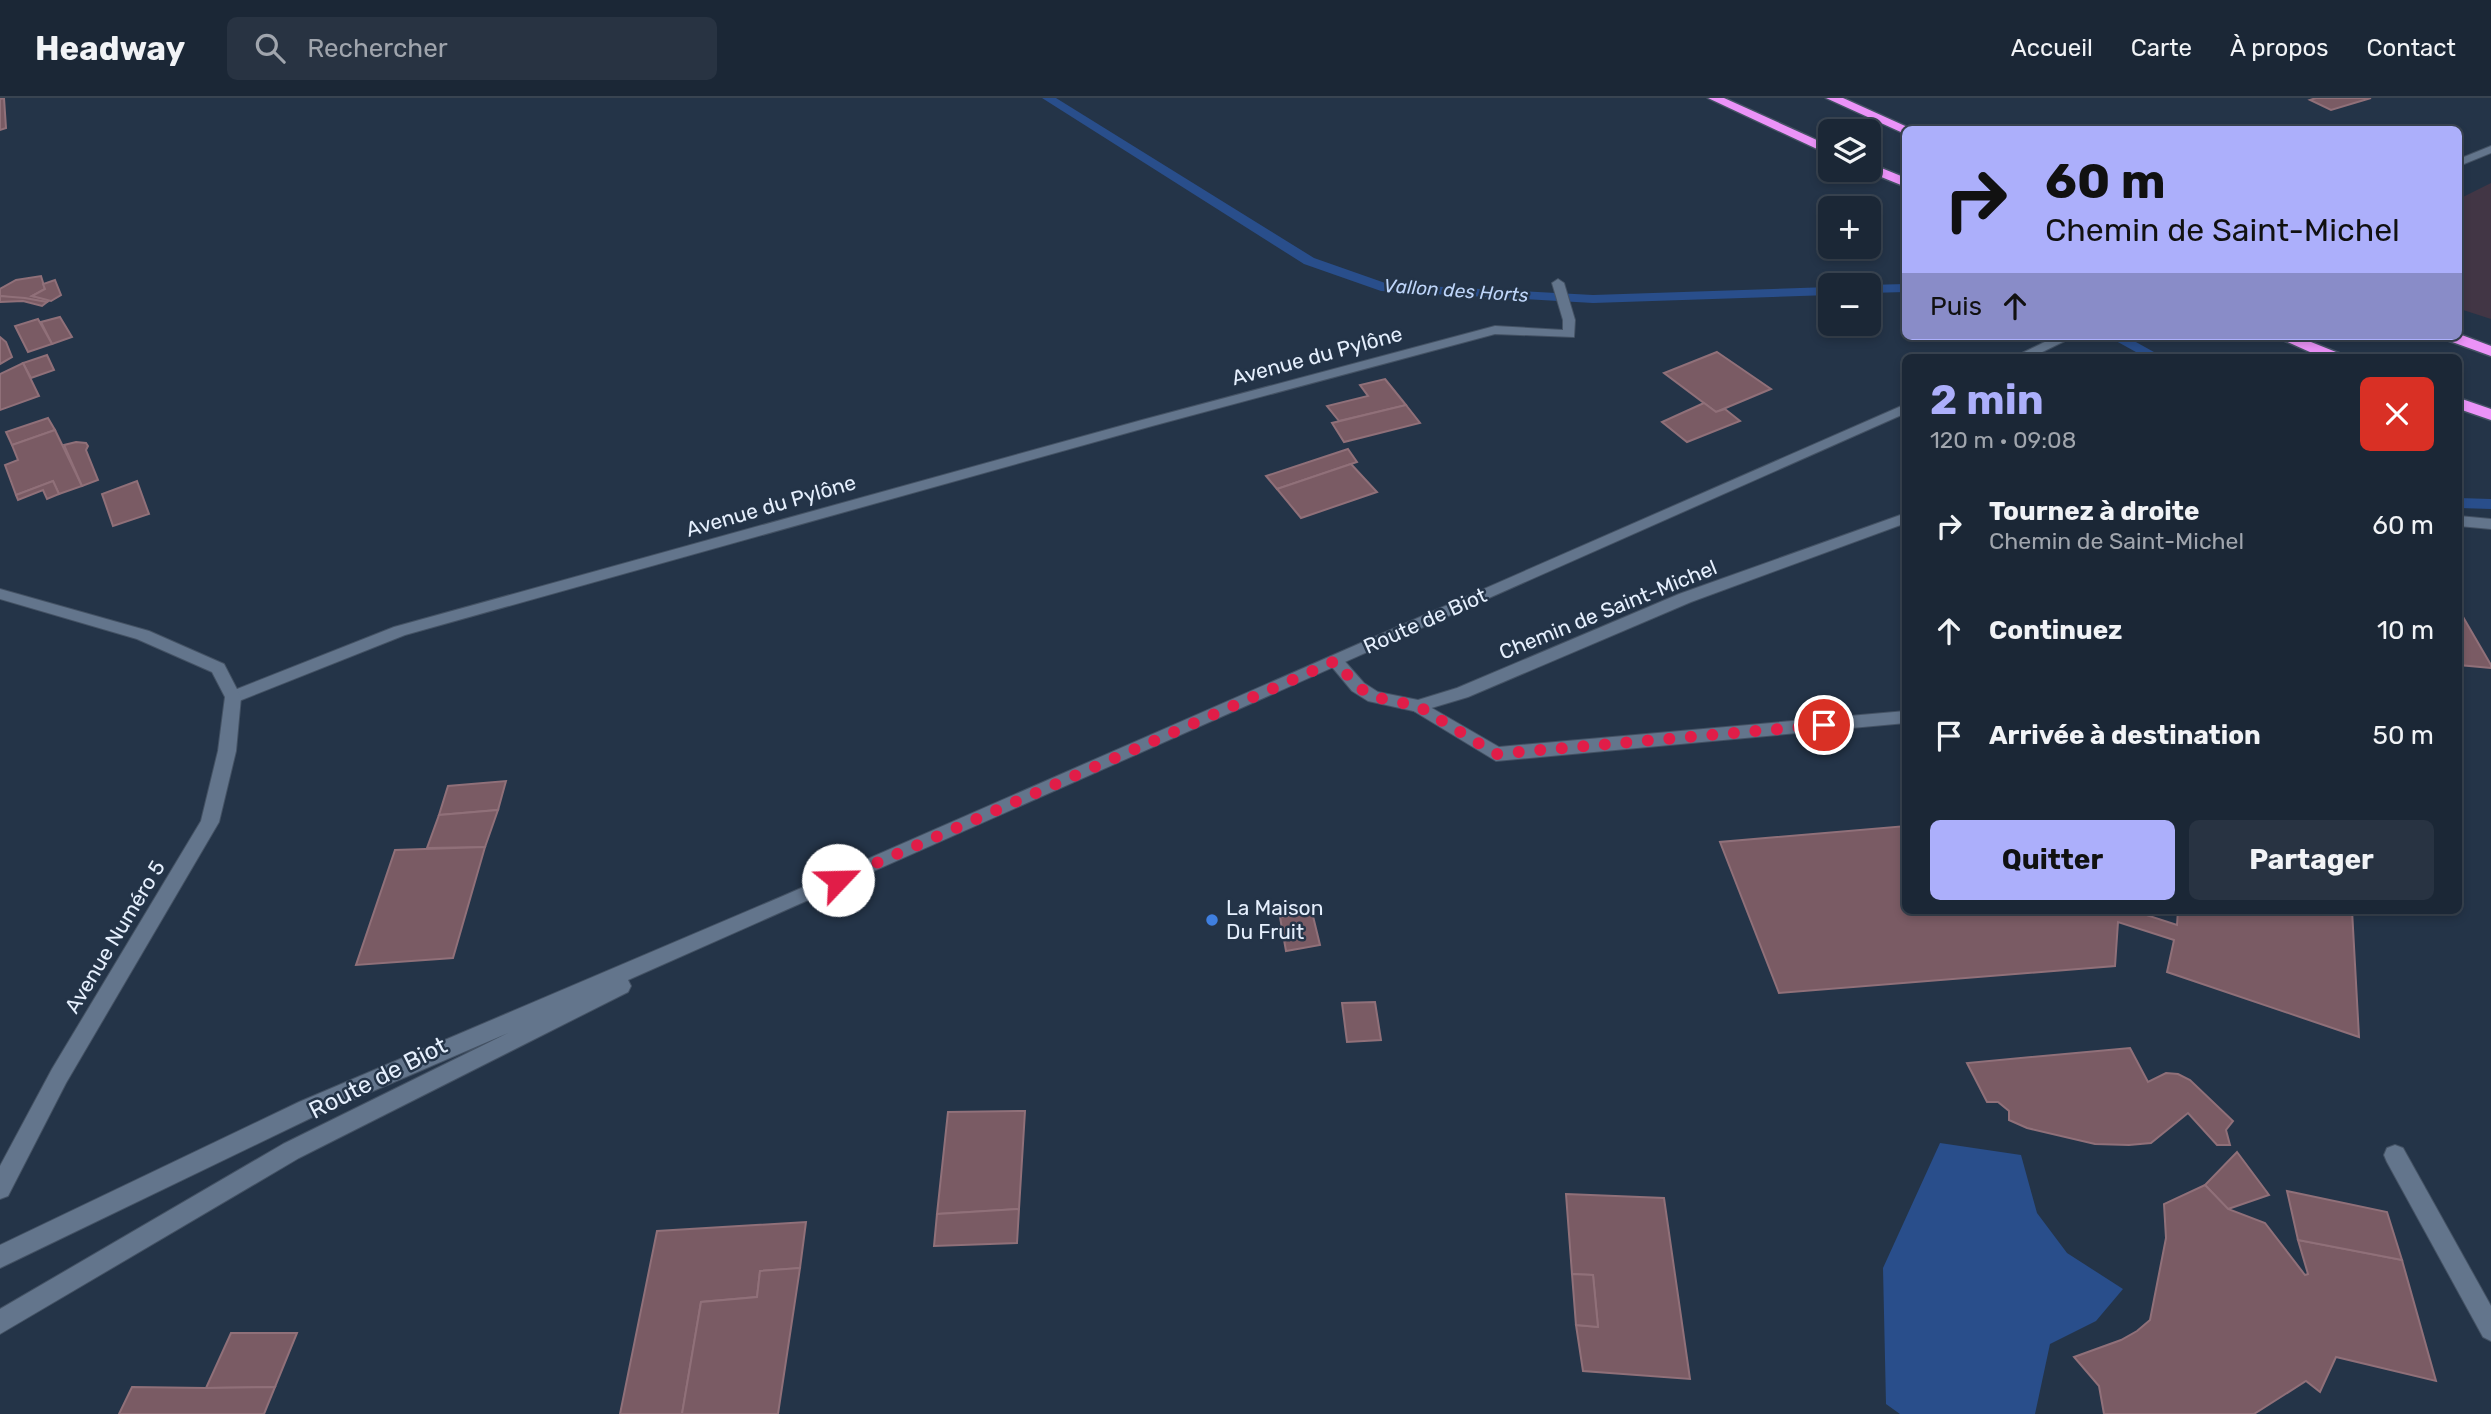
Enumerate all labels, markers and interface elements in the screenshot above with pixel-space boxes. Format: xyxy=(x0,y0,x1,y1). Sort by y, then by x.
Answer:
search box xyxy=(227,17,717,80)
text: Headway xyxy=(35,29,185,68)
icon: search xyxy=(251,29,289,67)
text: Rechercher xyxy=(307,33,448,64)
text: Accueil xyxy=(2011,34,2093,62)
text: Carte xyxy=(2131,34,2192,62)
text: À propos xyxy=(2230,34,2329,62)
text: Contact xyxy=(2367,34,2456,62)
map controls xyxy=(1818,119,1881,336)
button: layers xyxy=(1818,119,1881,182)
text: 60 m xyxy=(2045,152,2166,210)
icon: right xyxy=(1930,154,2021,245)
button: + xyxy=(1818,196,1881,259)
text: Chemin de Saint-Michel xyxy=(2045,211,2400,249)
button: − xyxy=(1818,273,1881,336)
water label: Vallon des Horts xyxy=(1383,274,1529,307)
icon: ahead xyxy=(1996,287,2034,325)
text: Puis xyxy=(1930,291,1982,322)
street label: Avenue du Pylône xyxy=(1229,321,1405,390)
text: 2 min xyxy=(1930,375,2044,425)
button: close xyxy=(2360,377,2434,451)
text: 120 m · 09:08 xyxy=(1930,426,2076,454)
street label: Avenue du Pylône xyxy=(683,469,859,542)
text: Tournez à droite xyxy=(1989,496,2199,527)
icon: right xyxy=(1930,507,1968,545)
text: 60 m xyxy=(2372,510,2434,541)
text: Chemin de Saint-Michel xyxy=(1989,527,2244,555)
street label: Chemin de Saint-Michel xyxy=(1495,554,1720,665)
street label: Route de Biot xyxy=(1359,582,1490,659)
icon: ahead xyxy=(1930,612,1968,650)
text: Continuez xyxy=(1989,615,2122,646)
text: 10 m xyxy=(2377,615,2434,646)
pin xyxy=(1794,695,1854,755)
icon: arrive xyxy=(1805,706,1843,744)
icon: arrive xyxy=(1930,717,1968,755)
text: Arrivée à destination xyxy=(1989,720,2261,751)
text: 50 m xyxy=(2373,720,2434,751)
button: Quitter xyxy=(1930,820,2175,900)
button: Partager xyxy=(2189,820,2434,900)
position arrow xyxy=(801,843,875,917)
street label: Avenue Numéro 5 xyxy=(59,856,170,1018)
place label: La Maison Du Fruit xyxy=(1226,895,1323,944)
marker: La Maison Du Fruit xyxy=(1204,912,1220,928)
street label: Route de Biot xyxy=(304,1031,452,1125)

